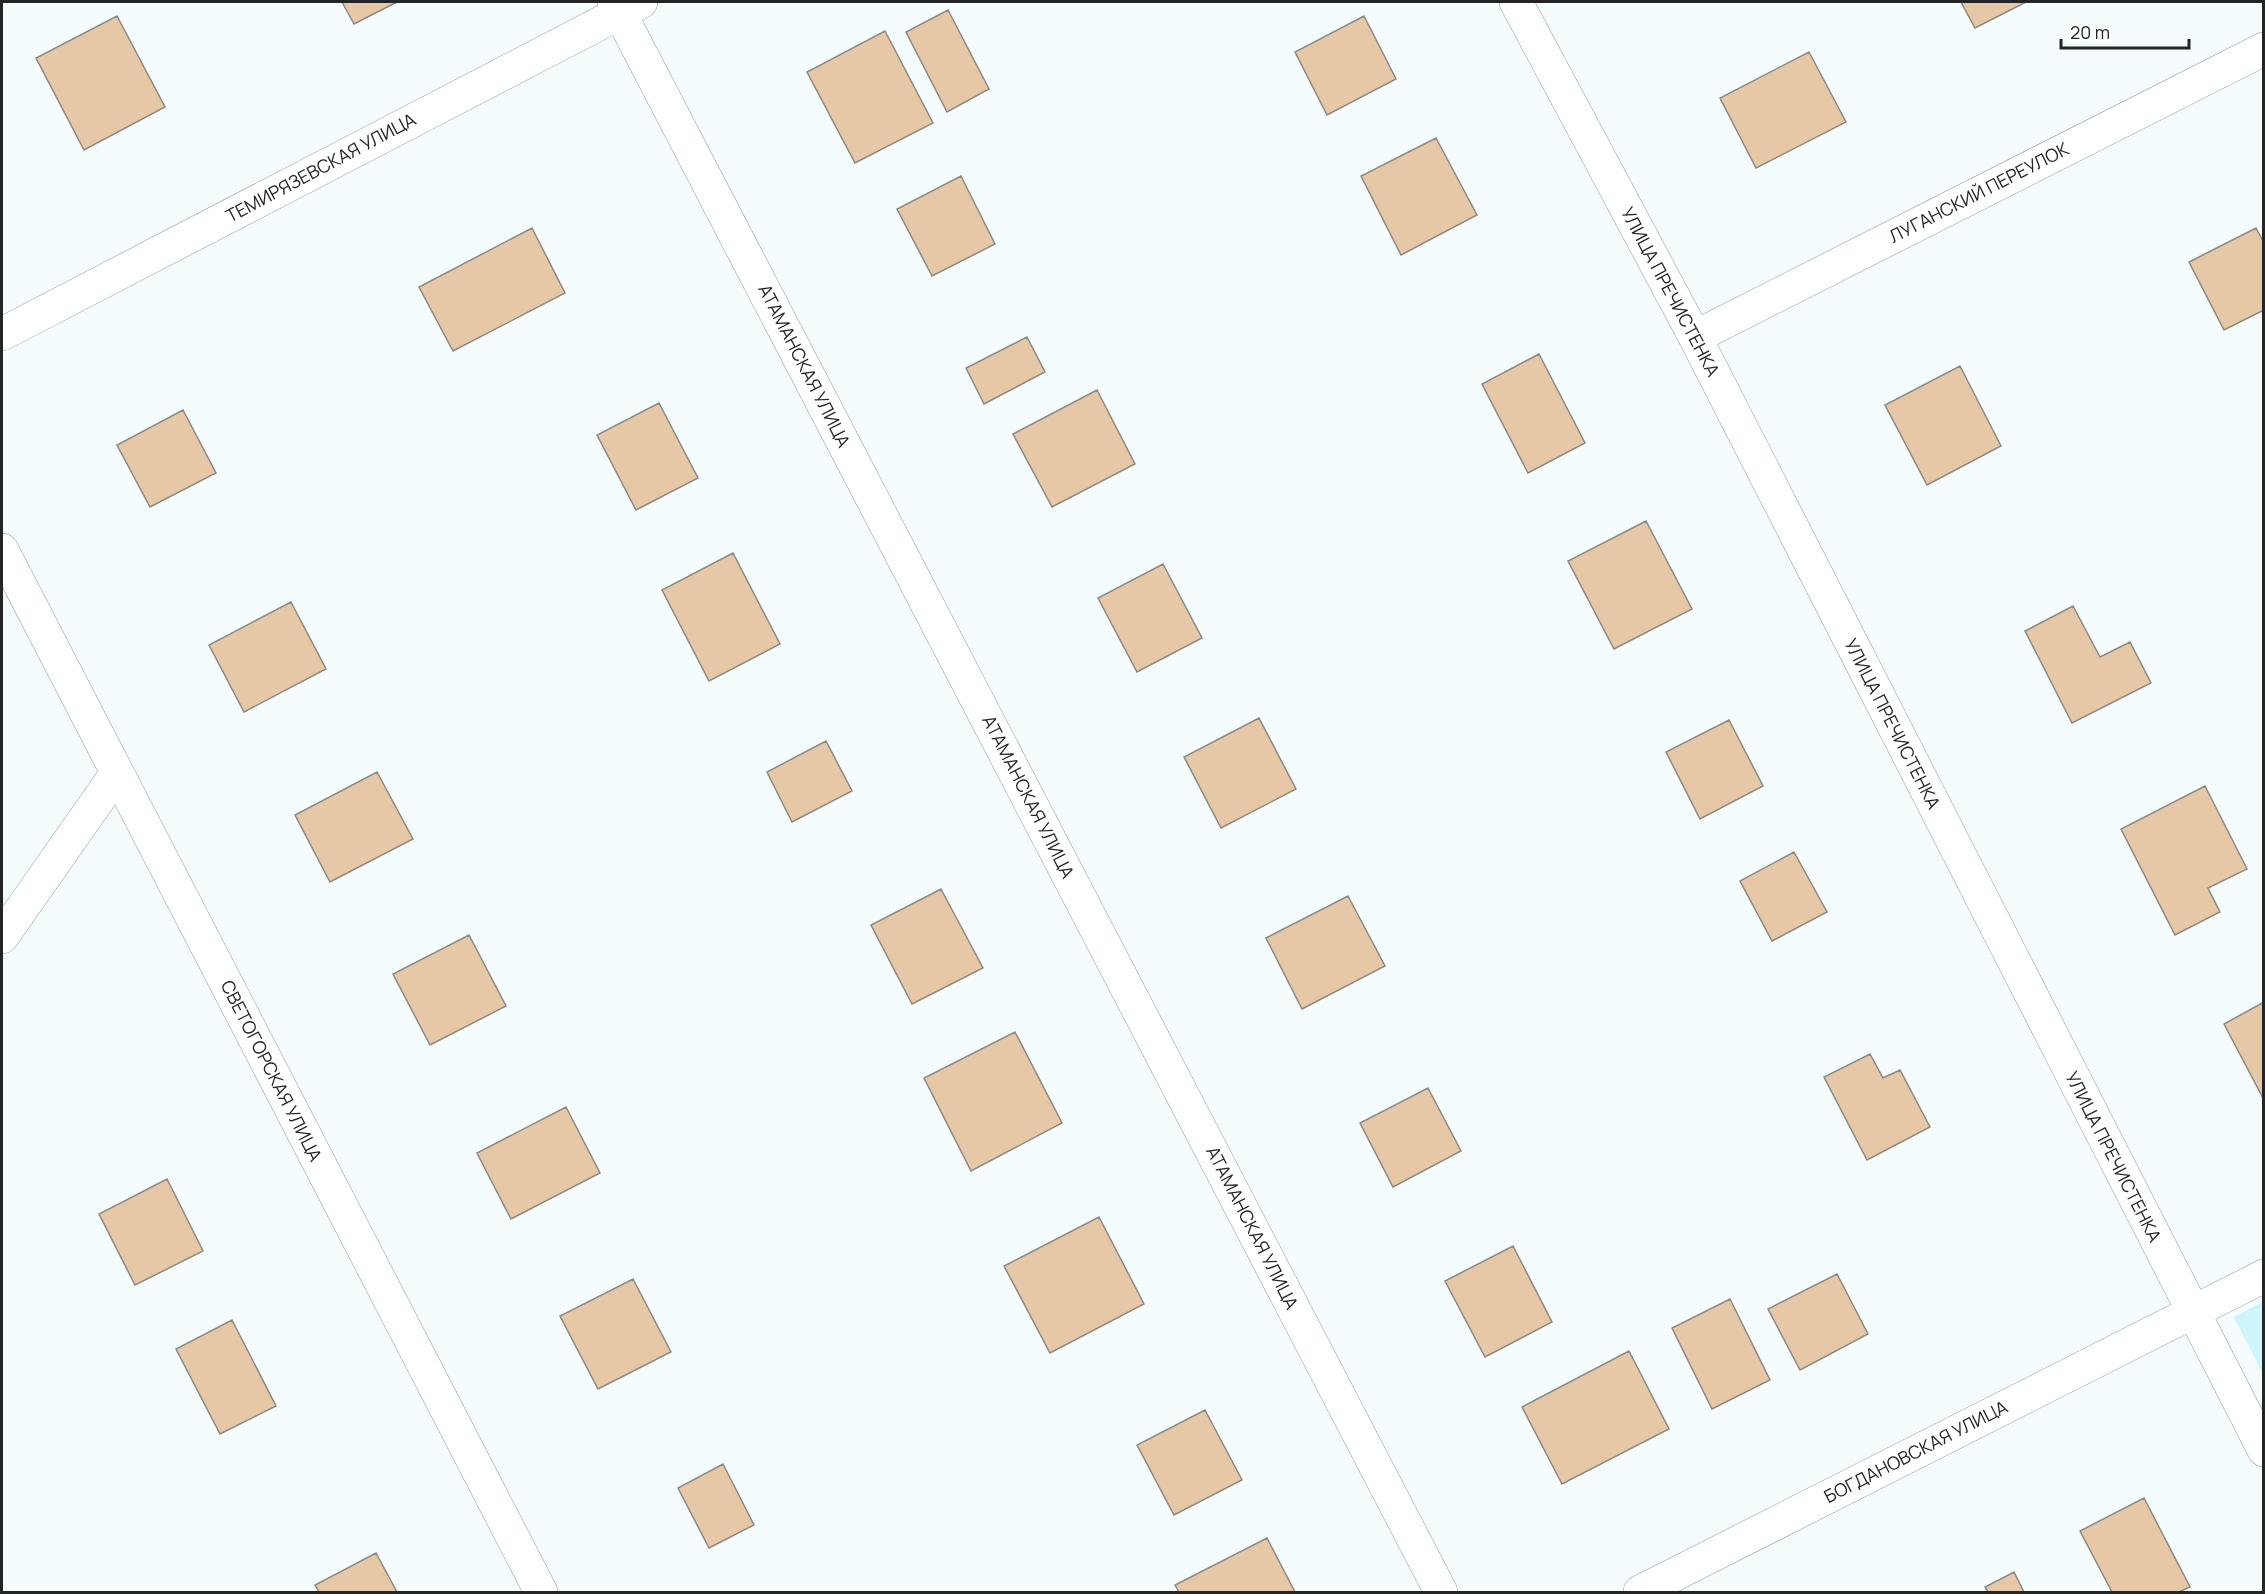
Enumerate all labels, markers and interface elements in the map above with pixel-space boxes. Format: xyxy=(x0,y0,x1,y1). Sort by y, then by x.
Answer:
scale bar xyxy=(2061,12,2188,50)
text: 20 m xyxy=(2070,20,2110,44)
street label: ТЕМИРЯЗЕВСКАЯ УЛИЦА xyxy=(221,107,420,227)
street label: ЛУГАНСКИЙ ПЕРЕУЛОК xyxy=(1885,136,2073,248)
street label: УЛИЦА ПРЕЧИСТЕНКА xyxy=(1616,203,1726,381)
street label: АТАМАНСКАЯ УЛИЦА xyxy=(753,280,857,452)
street label: УЛИЦА ПРЕЧИСТЕНКА xyxy=(1839,634,1947,814)
street label: АТАМАНСКАЯ УЛИЦА xyxy=(977,711,1081,883)
street label: СВЕТОГОРСКАЯ УЛИЦА xyxy=(216,976,328,1166)
street label: УЛИЦА ПРЕЧИСТЕНКА xyxy=(2060,1067,2168,1247)
street label: АТАМАНСКАЯ УЛИЦА xyxy=(1201,1142,1305,1314)
street label: БОГДАНОВСКАЯ УЛИЦА xyxy=(1820,1394,2012,1508)

